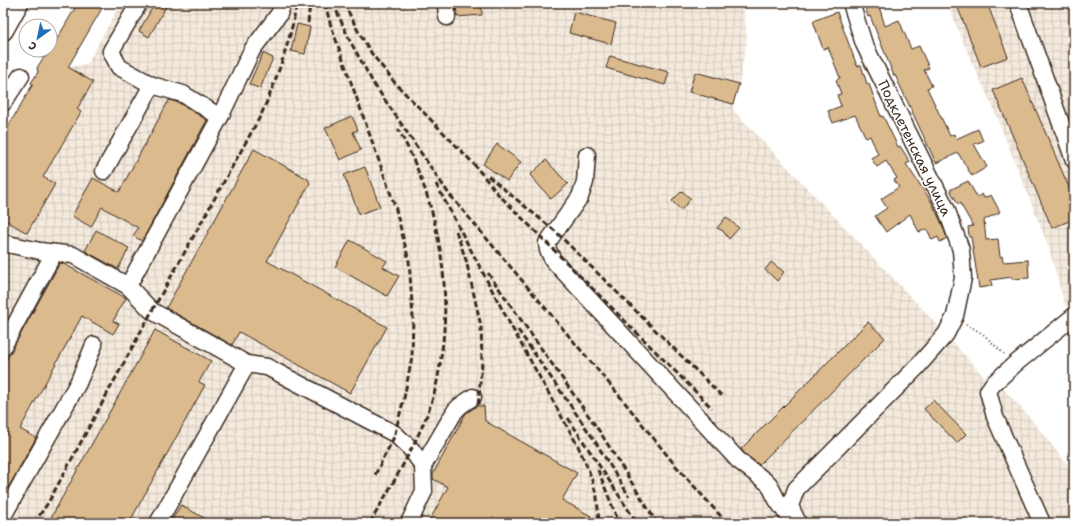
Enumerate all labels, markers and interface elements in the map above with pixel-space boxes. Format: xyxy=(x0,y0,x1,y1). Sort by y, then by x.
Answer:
north arrow xyxy=(18,18,58,58)
text: С xyxy=(26,38,40,54)
street label: Подклетенская улица xyxy=(874,77,956,219)

